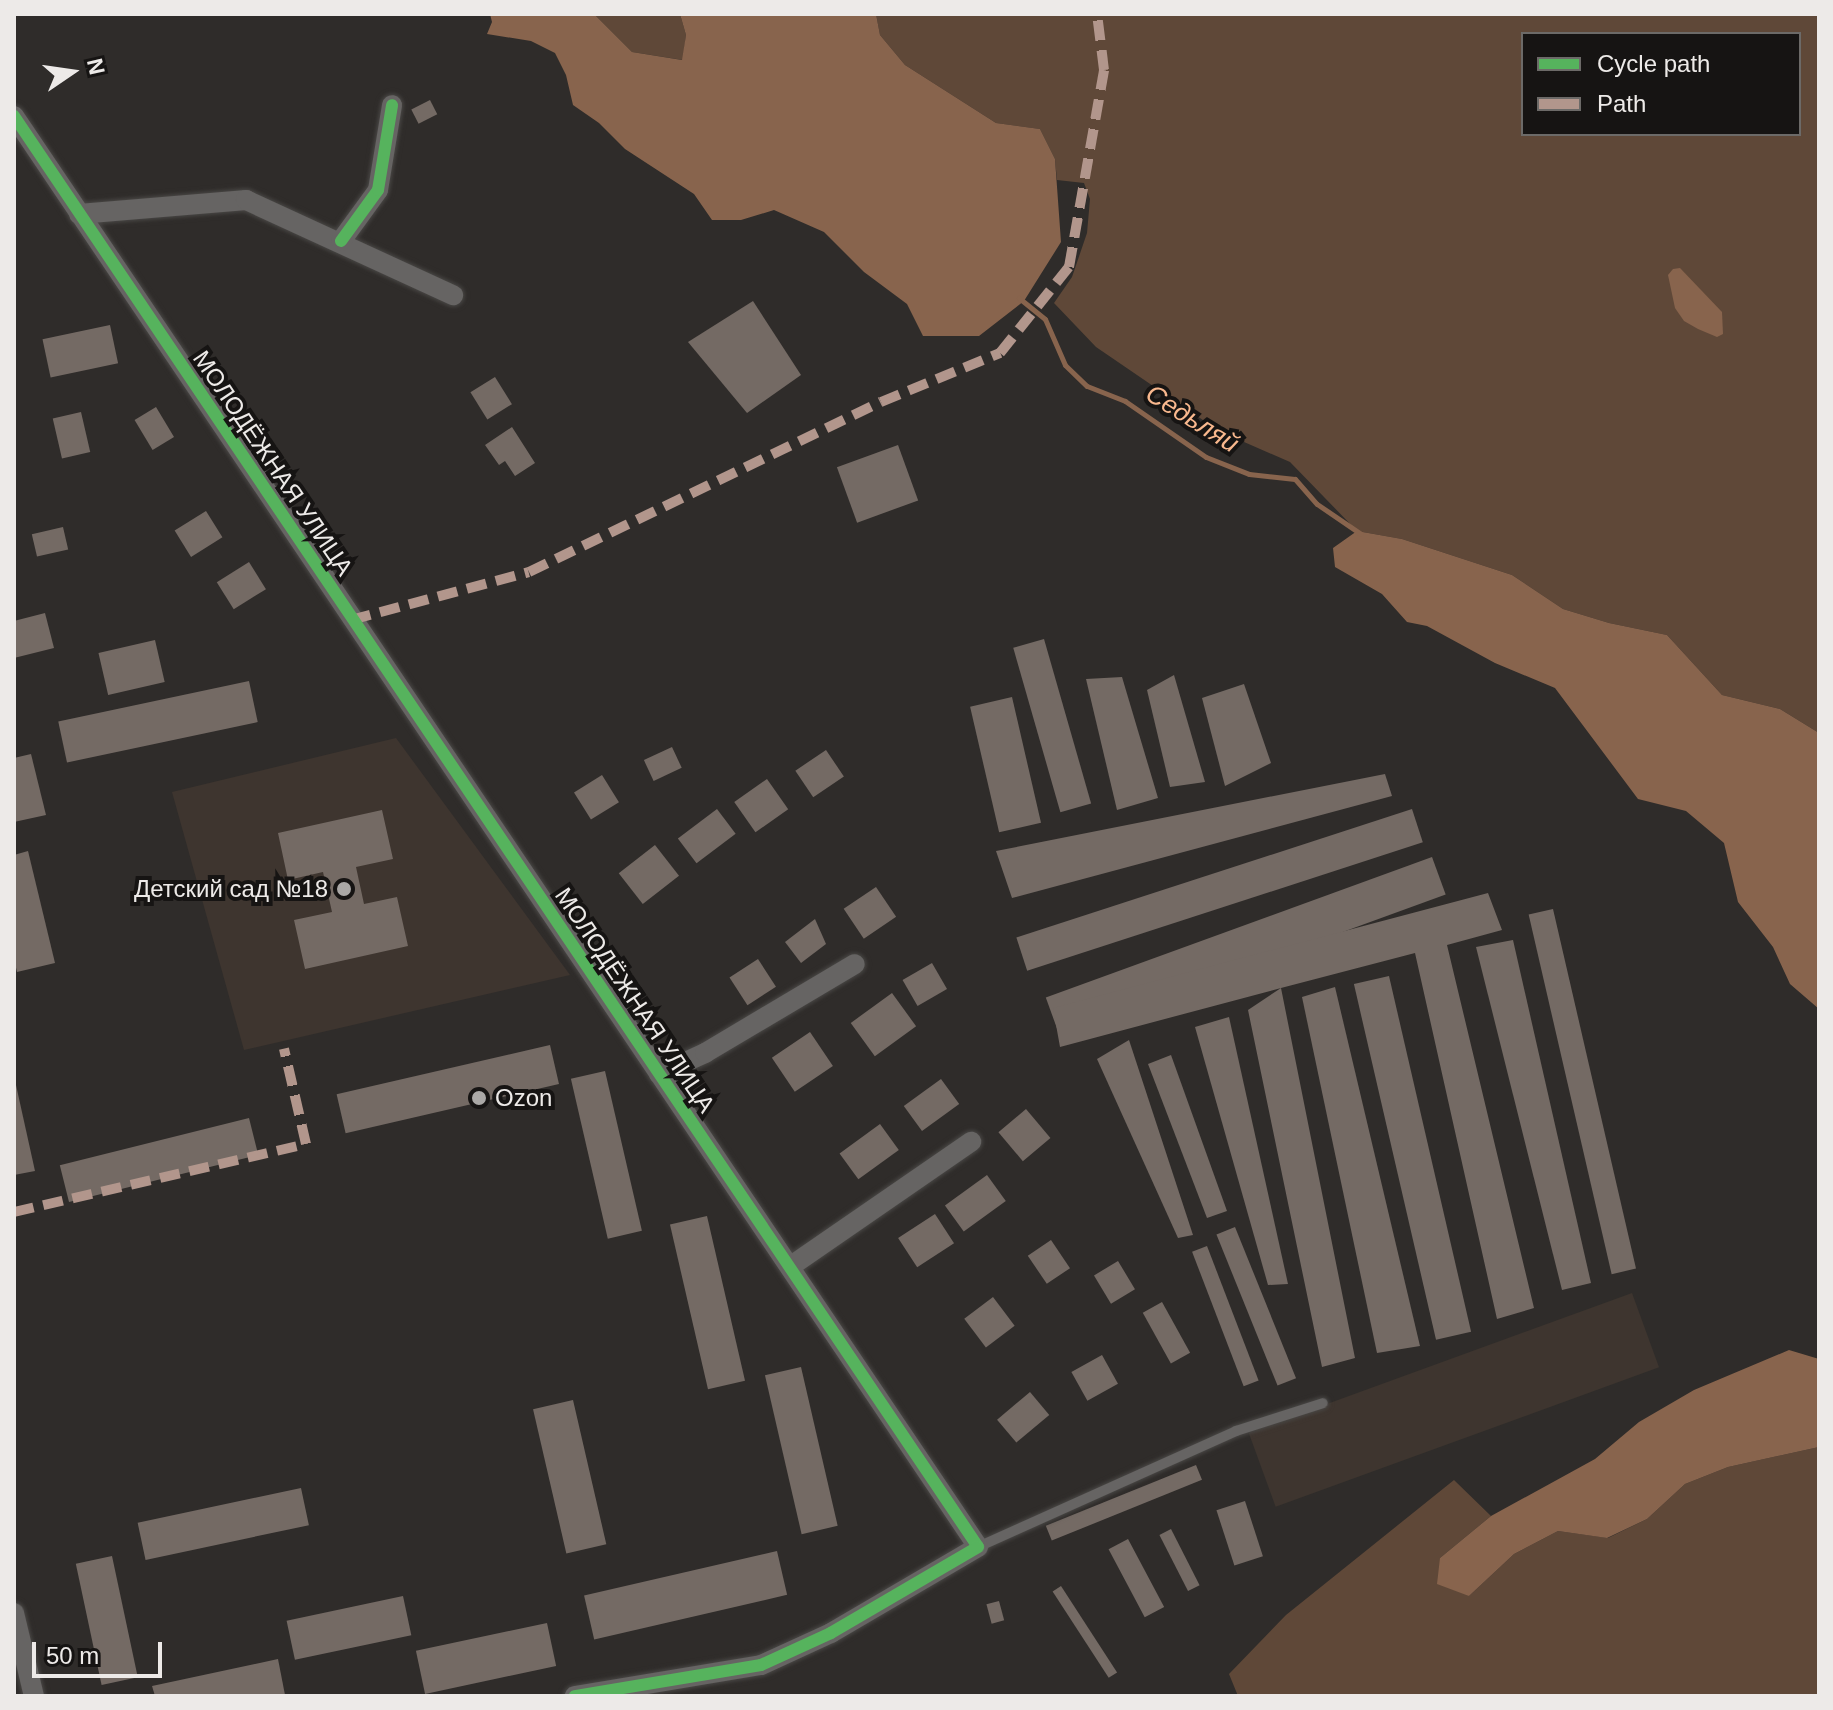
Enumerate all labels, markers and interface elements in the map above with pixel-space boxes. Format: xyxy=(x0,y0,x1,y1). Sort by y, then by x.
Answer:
north arrow xyxy=(32,32,112,112)
legend xyxy=(1521,32,1801,136)
text: Cycle path xyxy=(1597,50,1710,77)
text: N xyxy=(82,56,110,77)
text: Path xyxy=(1597,90,1646,117)
street label: МОЛОДЁЖНАЯ УЛИЦА xyxy=(187,345,359,581)
water label: Седьляй xyxy=(1140,378,1244,460)
place label: Детский сад №18 xyxy=(134,875,328,903)
marker: Детский сад №18 xyxy=(335,880,353,898)
street label: МОЛОДЁЖНАЯ УЛИЦА xyxy=(549,882,721,1118)
place label: Ozon xyxy=(495,1084,552,1112)
marker: Ozon xyxy=(470,1089,488,1107)
scale bar xyxy=(36,1626,166,1676)
text: 50 m xyxy=(46,1642,99,1669)

